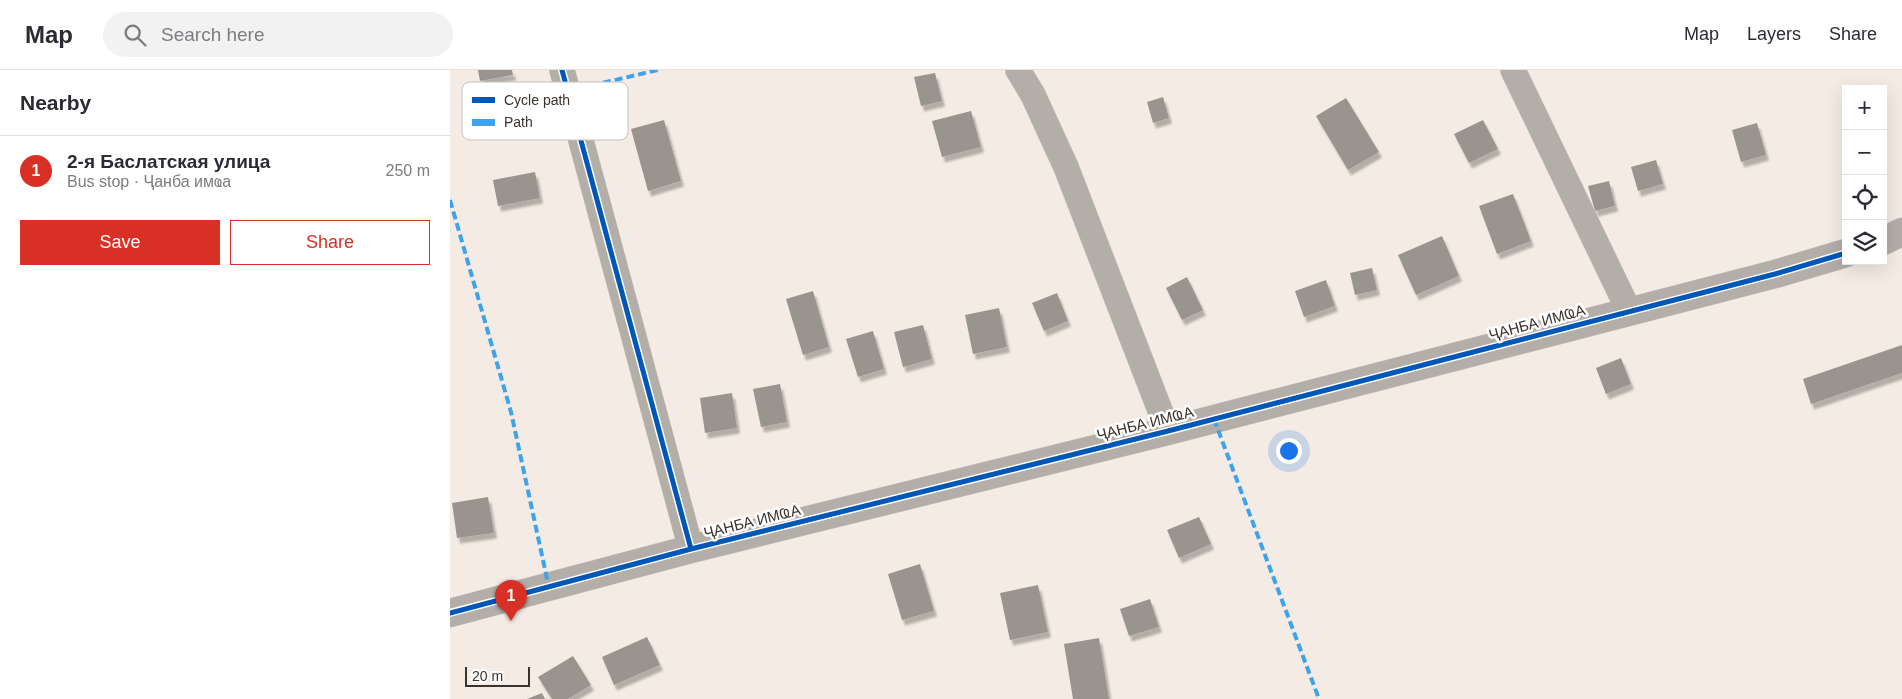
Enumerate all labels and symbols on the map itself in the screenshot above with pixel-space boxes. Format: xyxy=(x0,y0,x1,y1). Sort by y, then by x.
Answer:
legend xyxy=(462,82,628,140)
text: Cycle path xyxy=(504,92,570,108)
text: Path xyxy=(504,114,533,130)
street label: ҶАНБА ИМҨА xyxy=(1487,301,1587,343)
street label: ҶАНБА ИМҨА xyxy=(1095,403,1195,443)
your location xyxy=(1276,438,1302,464)
street label: ҶАНБА ИМҨА xyxy=(702,501,802,541)
pin: 1 xyxy=(495,580,527,621)
scale bar xyxy=(465,664,530,687)

